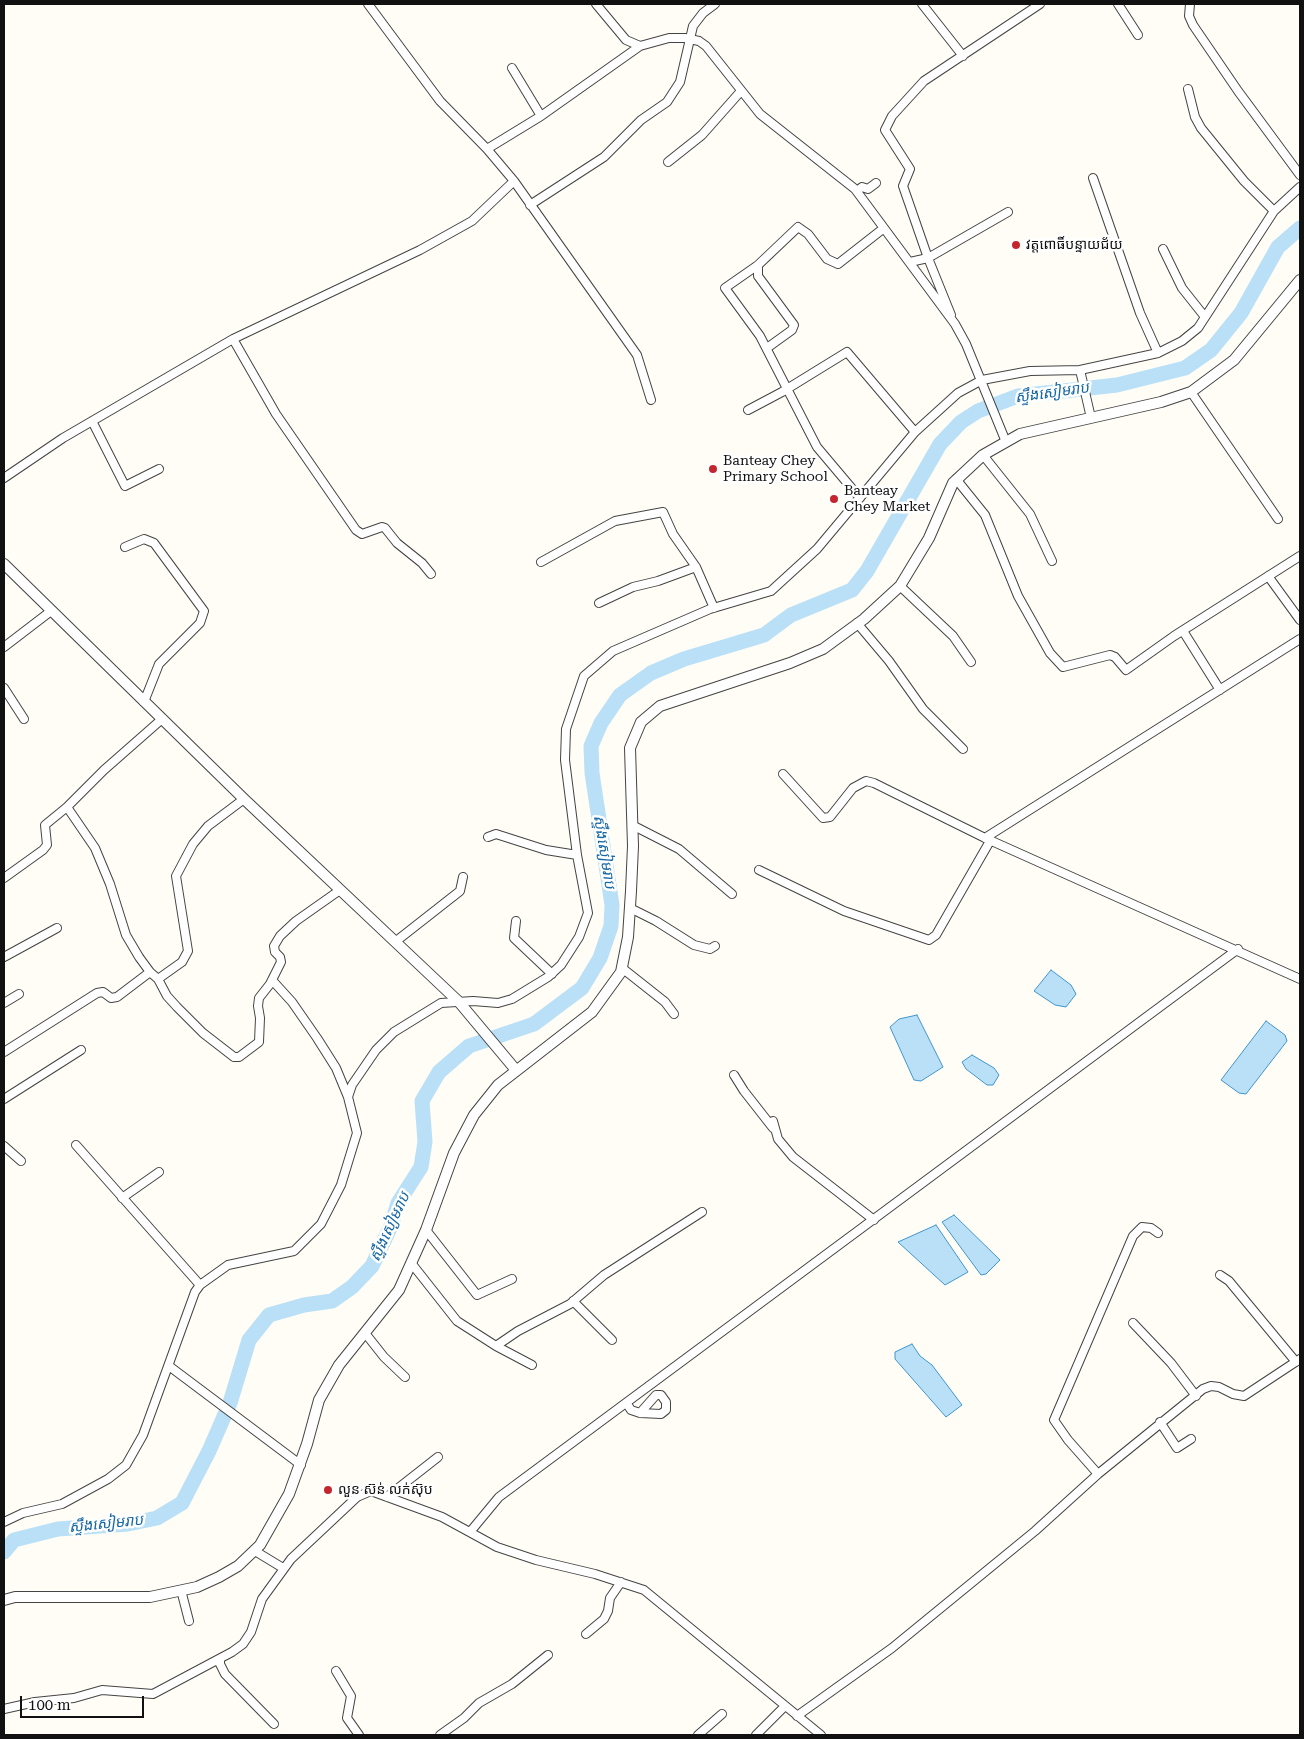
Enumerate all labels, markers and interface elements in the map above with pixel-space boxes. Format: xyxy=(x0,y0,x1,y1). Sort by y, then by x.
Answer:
place label: វត្តពោធិ៍បន្ទាយជ័យ xyxy=(1026,237,1123,253)
marker: វត្តពោធិ៍បន្ទាយជ័យ xyxy=(1010,239,1022,251)
water label: ស្ទឹងសៀមរាប xyxy=(1014,379,1090,407)
place label: Banteay Chey Primary School xyxy=(723,453,828,486)
marker: Banteay Chey Primary School xyxy=(707,463,719,475)
place label: Banteay Chey Market xyxy=(844,483,930,516)
marker: Banteay Chey Market xyxy=(828,493,840,505)
water label: ស្ទឹងសៀមរាប xyxy=(589,814,619,890)
water label: ស្ទឹងសៀមរាប xyxy=(366,1190,414,1264)
place label: លួន ស៊ន់ លក់ស៊ុប xyxy=(338,1482,433,1498)
marker: លួន ស៊ន់ លក់ស៊ុប xyxy=(322,1484,334,1496)
water label: ស្ទឹងសៀមរាប xyxy=(68,1511,144,1537)
scale bar xyxy=(22,1686,146,1718)
text: 100 m xyxy=(28,1696,71,1714)

